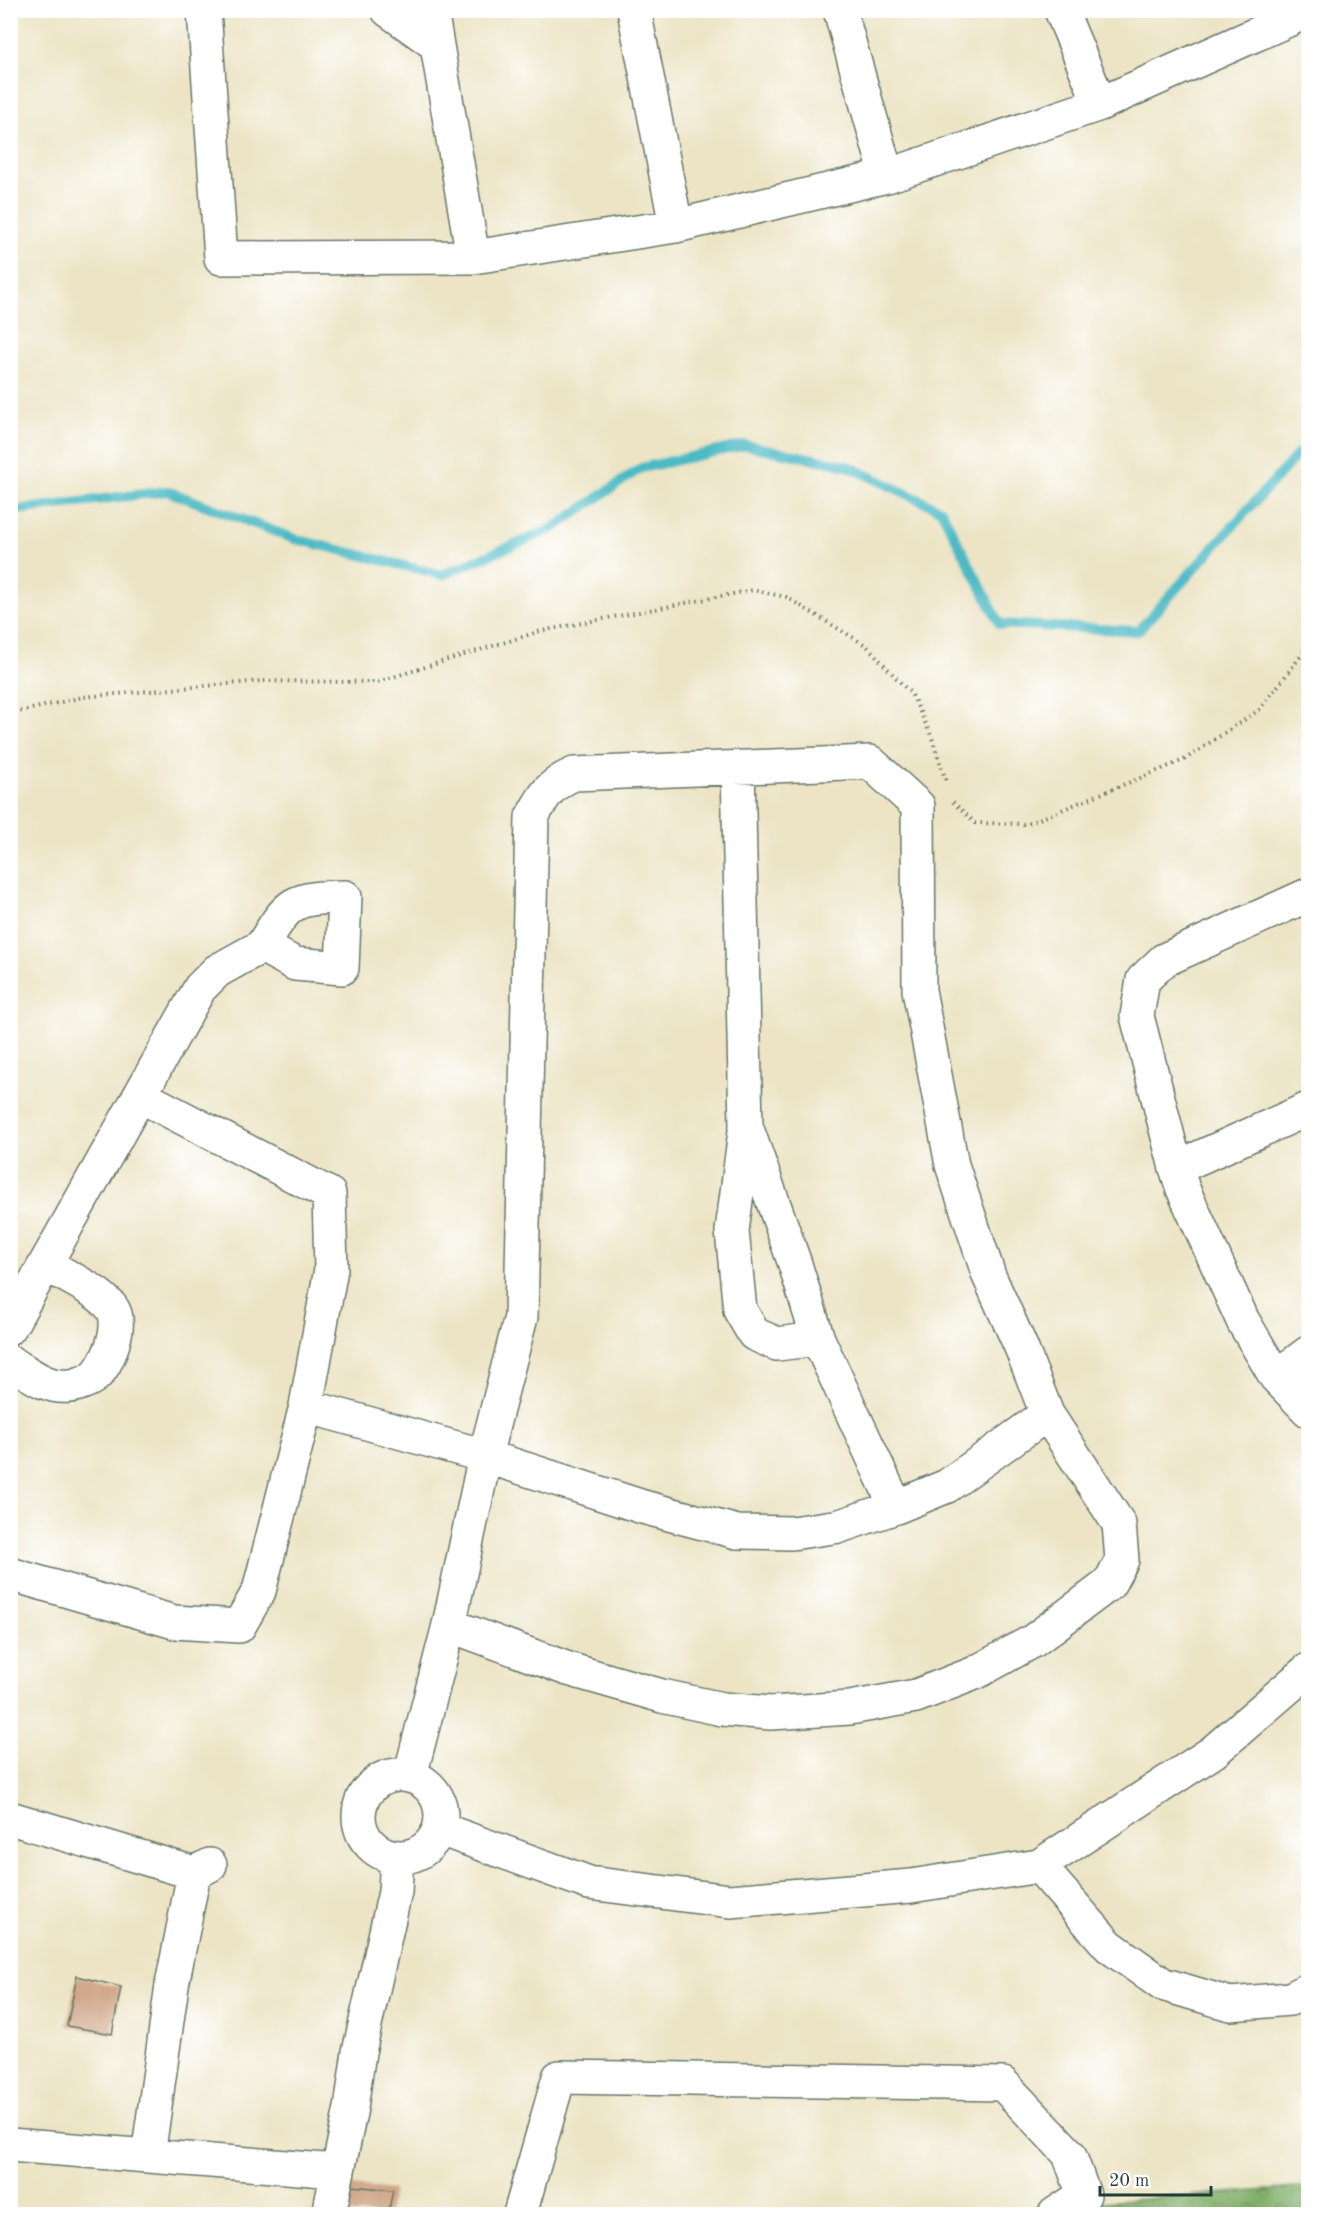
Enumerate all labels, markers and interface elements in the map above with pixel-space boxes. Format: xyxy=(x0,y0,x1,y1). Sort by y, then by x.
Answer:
scale bar xyxy=(1100,2159,1211,2197)
text: 20 m xyxy=(1109,2172,1149,2190)

